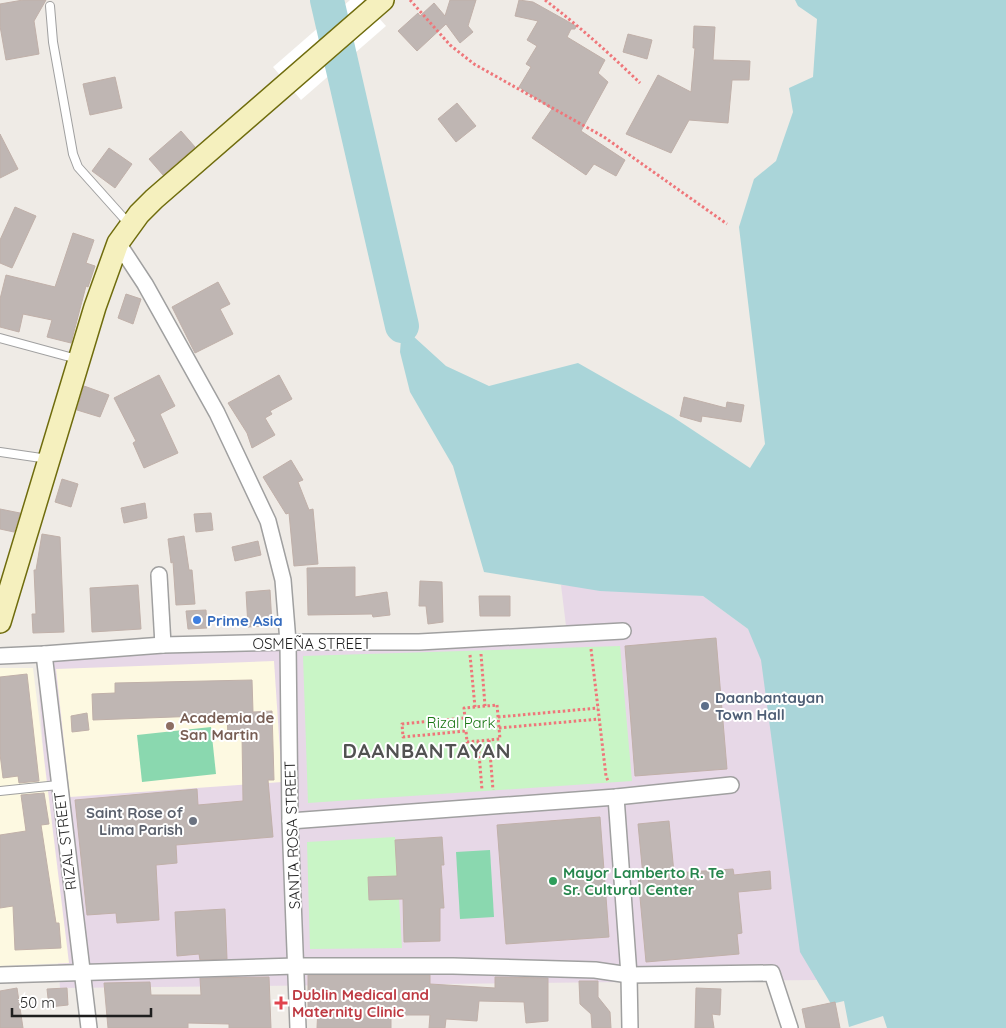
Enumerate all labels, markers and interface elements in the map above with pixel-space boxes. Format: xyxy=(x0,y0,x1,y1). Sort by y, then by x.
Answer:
place label: Prime Asia xyxy=(207,611,283,630)
marker: Prime Asia xyxy=(191,614,203,626)
street label: OSMEÑA STREET xyxy=(252,634,372,653)
place label: Daanbantayan Town Hall xyxy=(715,688,824,724)
marker: Daanbantayan Town Hall xyxy=(699,700,711,712)
place label: Academia de San Martin xyxy=(180,708,274,744)
park label: Rizal Park xyxy=(427,713,495,732)
marker: Academia de San Martin xyxy=(164,720,176,732)
district label: DAANBANTAYAN xyxy=(342,738,512,763)
street label: SANTA ROSA STREET xyxy=(280,760,304,910)
street label: RIZAL STREET xyxy=(50,791,80,891)
place label: Saint Rose of Lima Parish xyxy=(86,803,183,839)
marker: Saint Rose of Lima Parish xyxy=(187,815,199,827)
place label: Mayor Lamberto R. Te Sr. Cultural Center xyxy=(563,863,724,899)
marker: Mayor Lamberto R. Te Sr. Cultural Center xyxy=(547,875,559,887)
place label: Dublin Medical and Maternity Clinic xyxy=(292,985,429,1021)
scale bar xyxy=(12,986,151,1018)
text: 50 m xyxy=(20,993,55,1012)
marker: Dublin Medical and Maternity Clinic xyxy=(274,996,288,1010)

